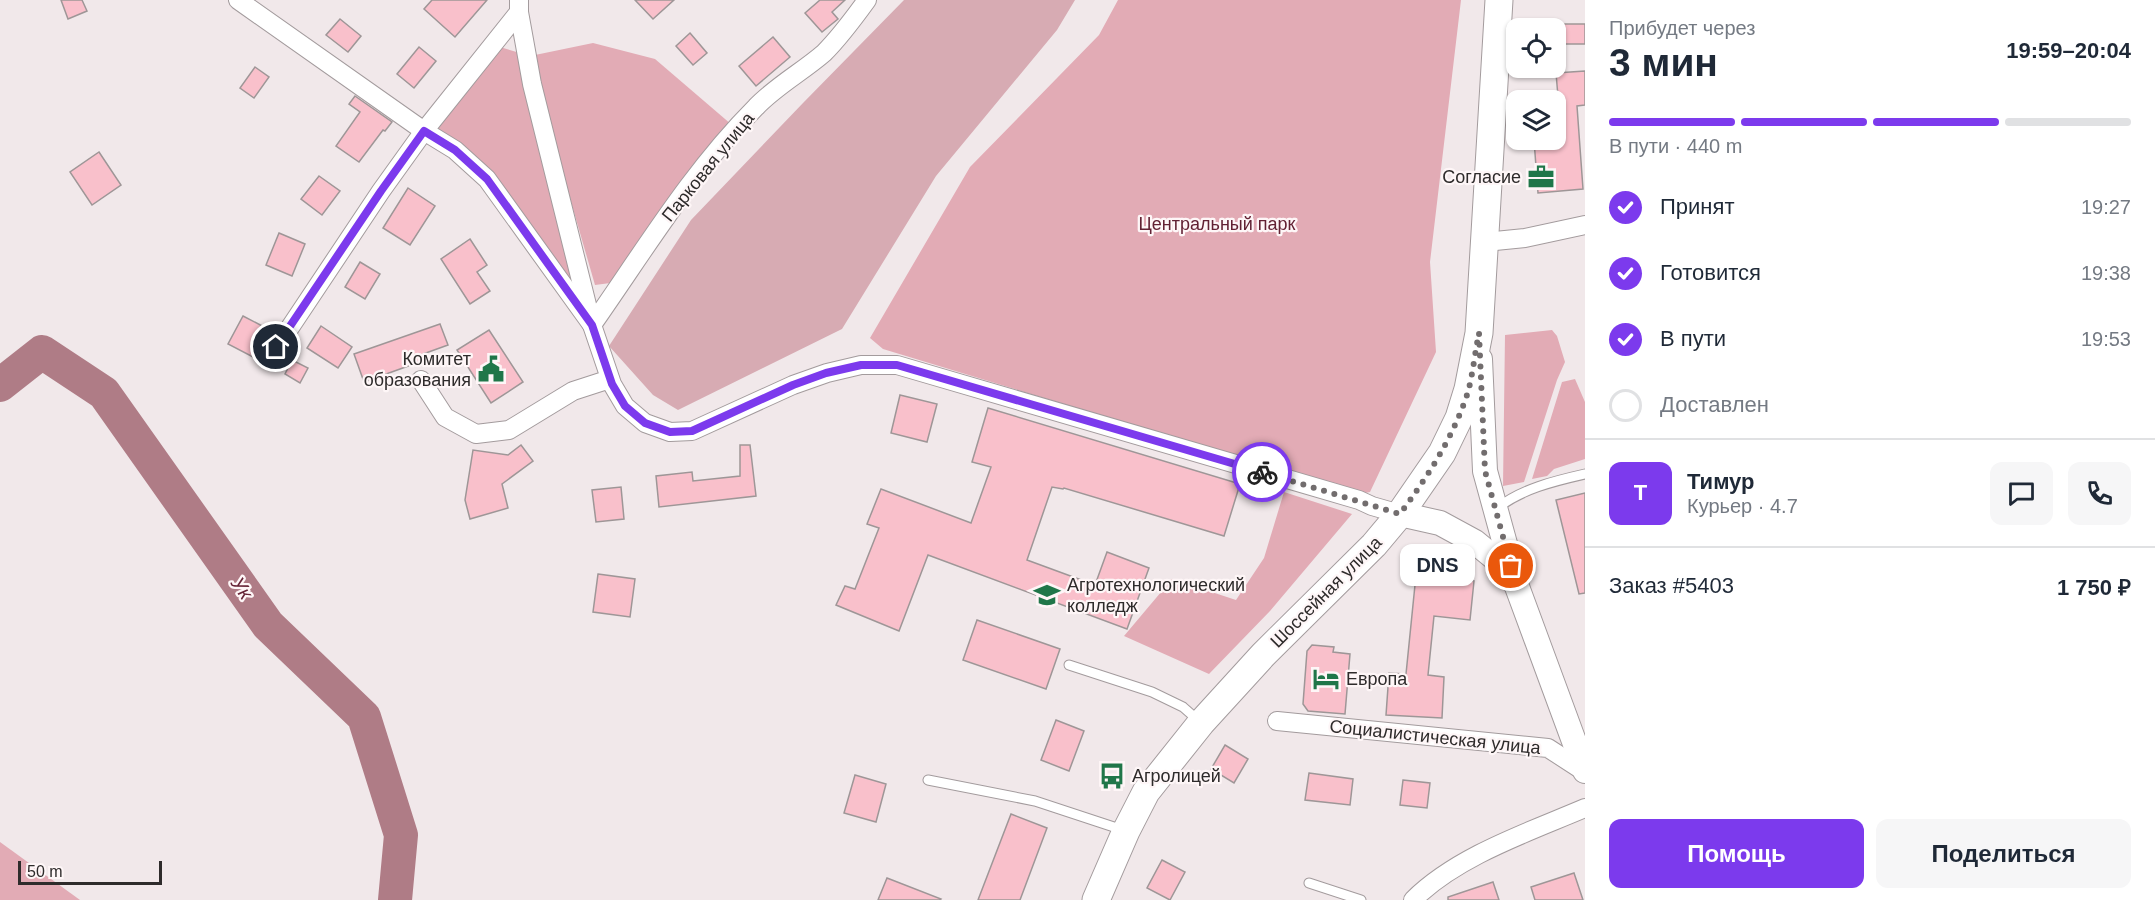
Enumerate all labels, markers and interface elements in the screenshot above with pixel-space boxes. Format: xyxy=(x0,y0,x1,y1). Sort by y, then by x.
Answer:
text: Прибудет через xyxy=(1609,17,1755,39)
map controls xyxy=(1506,18,1566,150)
button: locate xyxy=(1506,18,1566,78)
text: 19:59–20:04 xyxy=(2006,38,2131,63)
text: 3 мин xyxy=(1609,41,1718,84)
button: layers xyxy=(1506,90,1566,150)
street label: Парковая улица xyxy=(658,108,759,226)
text: В пути · 440 m xyxy=(1609,135,1742,157)
office icon: Согласие xyxy=(1526,162,1556,192)
place label: Согласие xyxy=(1442,167,1521,187)
icon: check xyxy=(1609,191,1642,224)
text: Принят xyxy=(1660,194,1734,219)
text: 19:27 xyxy=(2081,196,2131,218)
park label: Центральный парк xyxy=(1139,214,1296,234)
icon: check xyxy=(1609,257,1642,290)
text: Готовится xyxy=(1660,260,1761,285)
text: 19:38 xyxy=(2081,262,2131,284)
pin xyxy=(250,321,301,372)
icon: check xyxy=(1609,323,1642,356)
text: В пути xyxy=(1660,326,1726,351)
text: 19:53 xyxy=(2081,328,2131,350)
icon: home xyxy=(259,330,292,363)
place label: Комитет образования xyxy=(364,349,471,390)
public building icon: Комитет образования xyxy=(476,354,506,384)
text: Доставлен xyxy=(1660,392,1769,417)
courier xyxy=(1232,442,1292,502)
icon: bike xyxy=(1246,456,1279,489)
button: chat xyxy=(1990,462,2053,525)
button: phone xyxy=(2068,462,2131,525)
text: Тимур xyxy=(1687,469,1755,494)
text: Т xyxy=(1634,480,1647,505)
text: Курьер · 4.7 xyxy=(1687,495,1798,517)
street label: Шоссейная улица xyxy=(1266,532,1386,652)
pin xyxy=(1485,540,1536,591)
callout: DNS xyxy=(1400,545,1475,587)
icon: bag xyxy=(1494,549,1527,582)
text: DNS xyxy=(1416,554,1459,576)
water label: Ук xyxy=(226,572,258,605)
text: Заказ #5403 xyxy=(1609,573,1734,598)
place label: Агротехнологический колледж xyxy=(1067,575,1245,616)
text: 1 750 ₽ xyxy=(2057,575,2131,600)
school or university icon: Агротехнологический колледж xyxy=(1032,580,1062,610)
hotel icon: Европа xyxy=(1311,664,1341,694)
place label: Европа xyxy=(1346,669,1408,689)
street label: Социалистическая улица xyxy=(1328,716,1543,758)
bus stop icon: Агролицей xyxy=(1097,761,1127,791)
place label: Агролицей xyxy=(1132,766,1221,786)
button: Помощь xyxy=(1609,819,1864,888)
button: Поделиться xyxy=(1876,819,2131,888)
scale bar xyxy=(18,858,162,886)
text: 50 m xyxy=(27,863,63,880)

